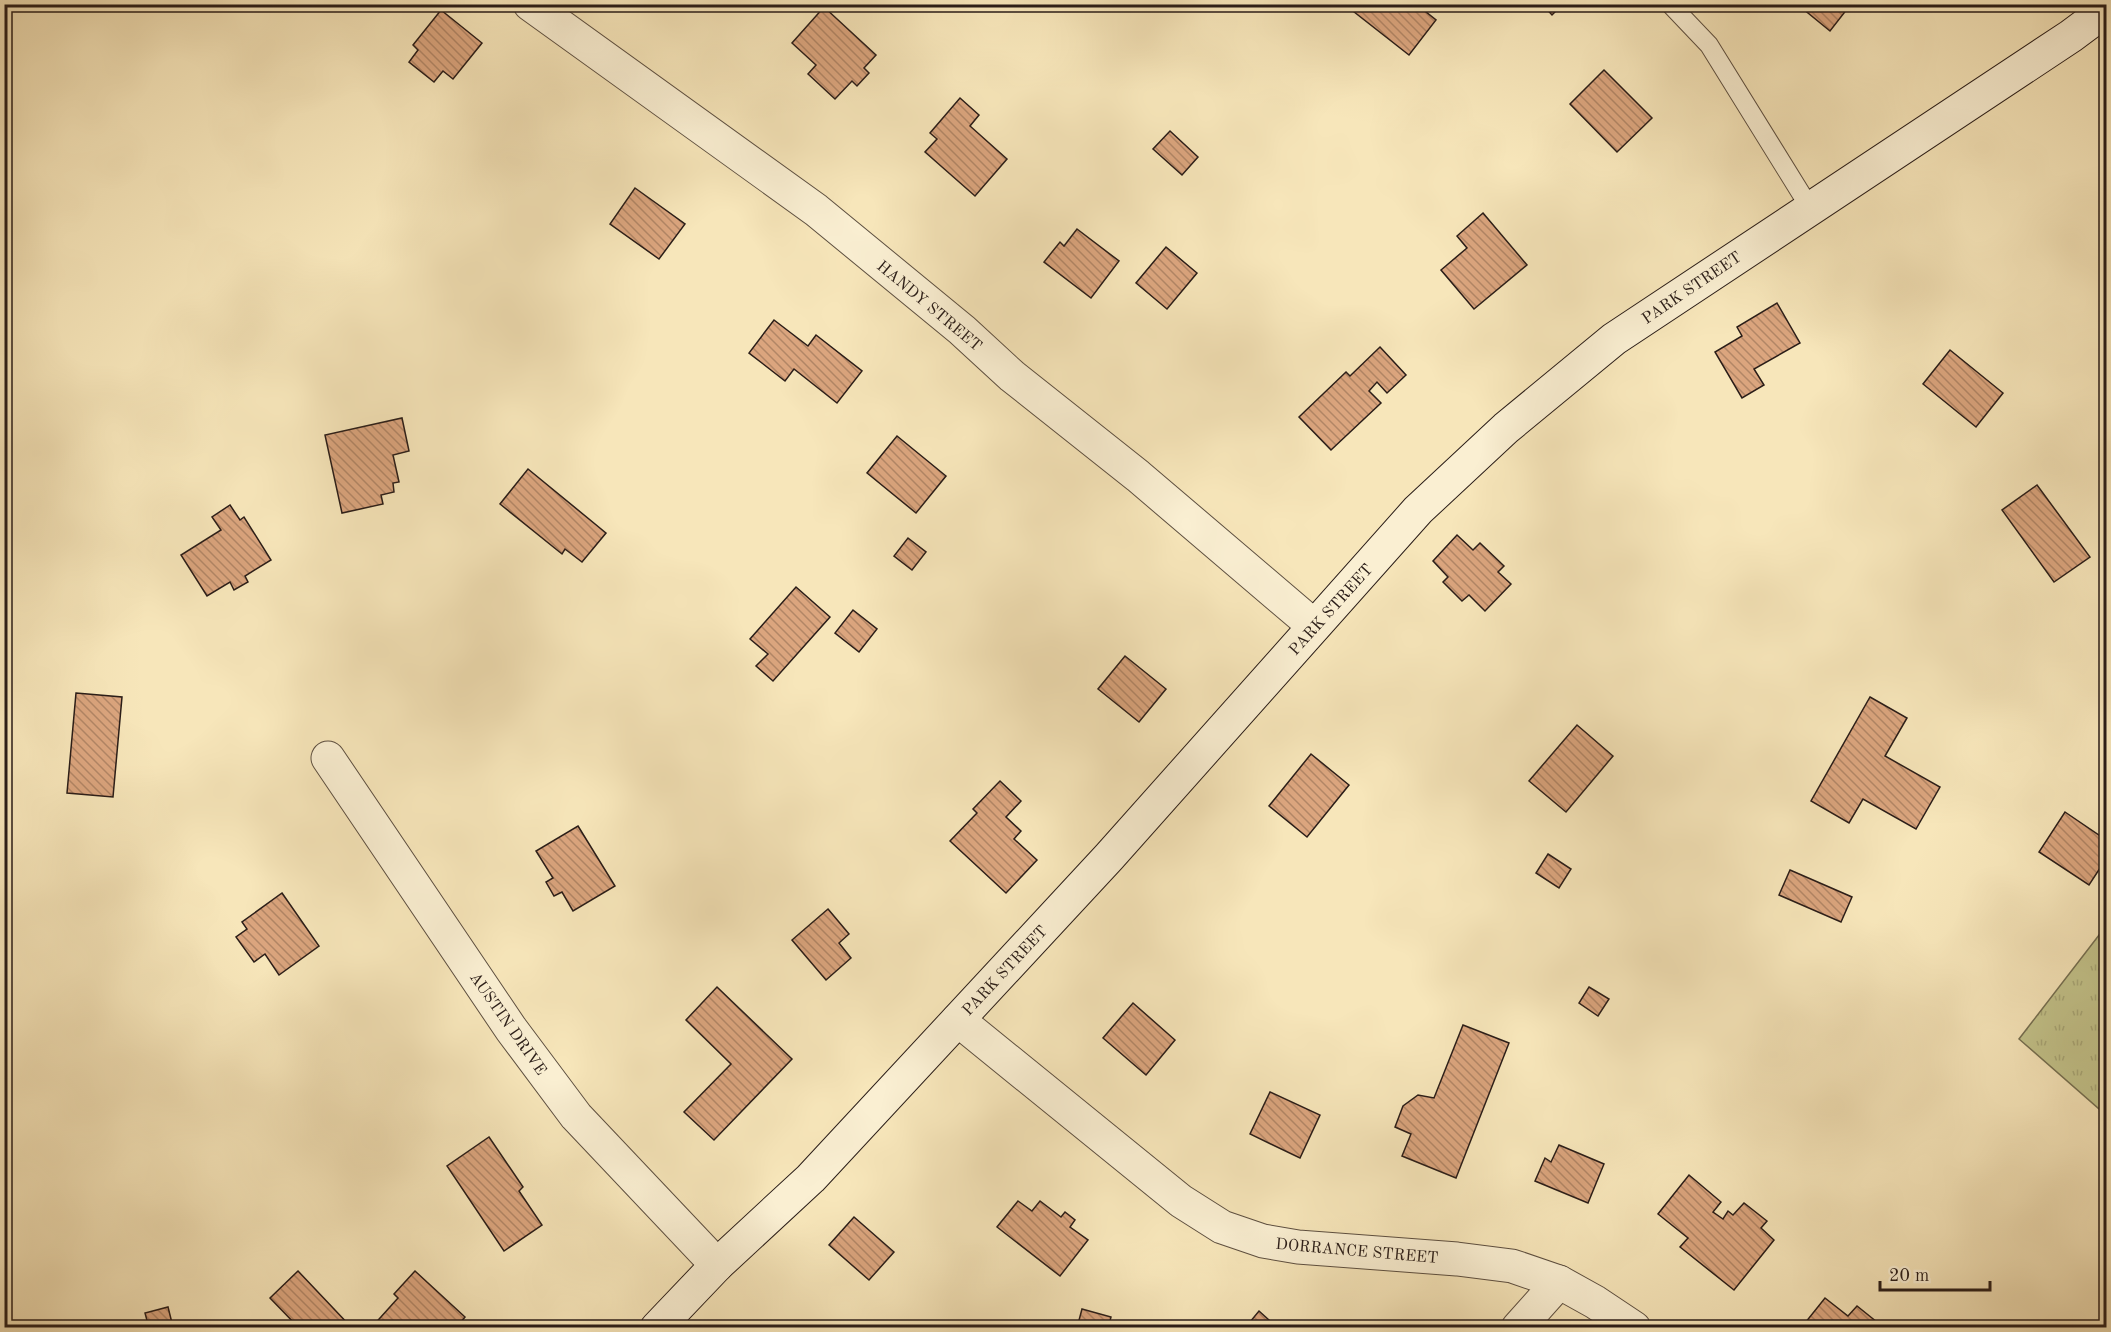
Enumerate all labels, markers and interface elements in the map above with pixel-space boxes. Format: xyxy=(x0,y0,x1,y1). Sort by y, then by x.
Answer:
street label: PARK STREET xyxy=(1639,250,1745,328)
street label: HANDY STREET xyxy=(873,258,984,355)
street label: PARK STREET xyxy=(1287,562,1376,659)
street label: PARK STREET xyxy=(960,923,1051,1019)
street label: AUSTIN DRIVE xyxy=(466,970,549,1079)
street label: DORRANCE STREET xyxy=(1275,1237,1439,1267)
scale bar xyxy=(1880,1254,1990,1292)
text: 20 m xyxy=(1889,1267,1929,1285)

